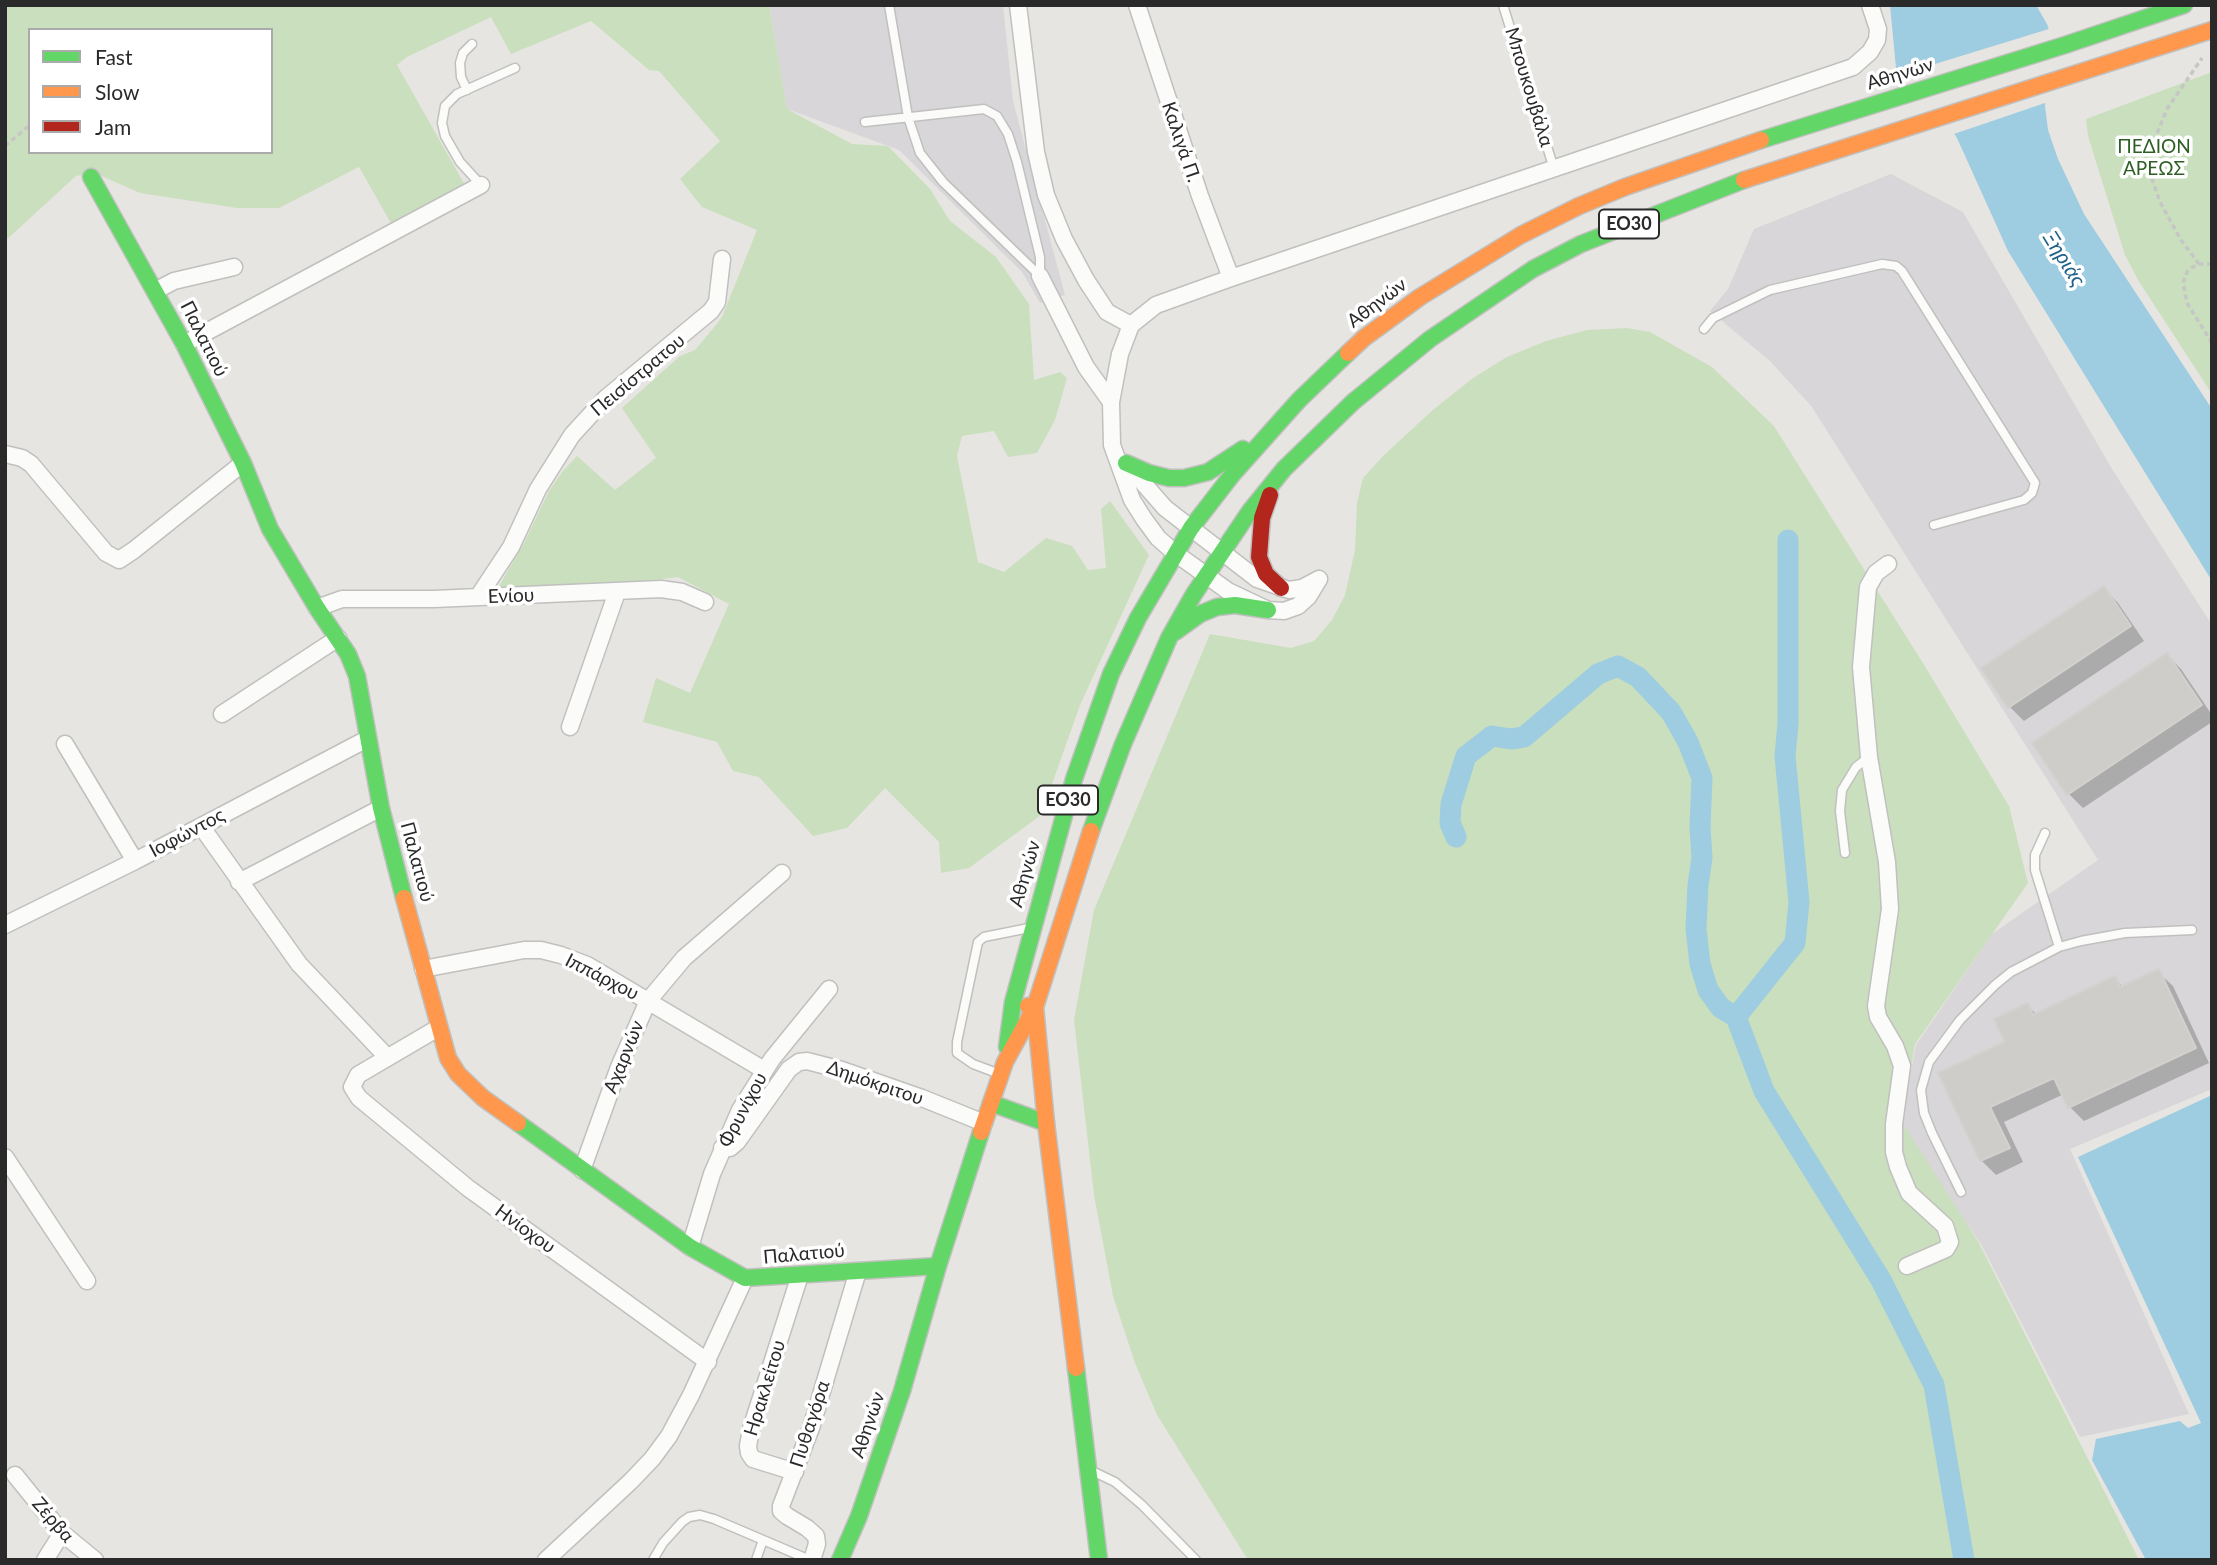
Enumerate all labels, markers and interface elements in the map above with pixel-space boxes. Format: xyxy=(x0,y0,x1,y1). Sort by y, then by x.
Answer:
street label: Μπουκουβάλα xyxy=(1500,25,1558,149)
legend xyxy=(28,28,273,154)
text: Fast xyxy=(95,44,132,69)
street label: Αθηνών xyxy=(1864,53,1936,95)
text: Slow xyxy=(95,79,139,104)
street label: Καλιγά Π. xyxy=(1157,99,1205,185)
text: Jam xyxy=(95,114,131,139)
park label: ΠΕΔΙΟΝ ΑΡΕΩΣ xyxy=(2117,136,2191,180)
road number: ΕΟ30 xyxy=(1599,210,1659,238)
water label: Ξηριάς xyxy=(2037,227,2091,291)
street label: Αθηνών xyxy=(1343,273,1411,333)
street label: Παλατιού xyxy=(175,297,233,381)
street label: Πεισίστρατου xyxy=(586,329,690,421)
street label: Ενίου xyxy=(487,584,535,608)
road number: ΕΟ30 xyxy=(1038,786,1098,814)
street label: Ιοφώντος xyxy=(145,804,229,862)
street label: Παλατιού xyxy=(395,820,439,904)
street label: Αθηνών xyxy=(1005,838,1045,910)
street label: Ιππάρχου xyxy=(561,949,643,1005)
street label: Αχαρνών xyxy=(599,1017,649,1097)
street label: Δημόκριτου xyxy=(824,1056,926,1110)
street label: Φρυνίχου xyxy=(714,1069,772,1151)
street label: Ηνίοχου xyxy=(490,1199,560,1259)
street label: Παλατιού xyxy=(762,1239,846,1269)
street label: Ηρακλείτου xyxy=(740,1337,790,1439)
street label: Πυθαγόρα xyxy=(785,1378,835,1470)
street label: Αθηνών xyxy=(846,1389,890,1461)
street label: Ζέρβα xyxy=(27,1493,79,1547)

